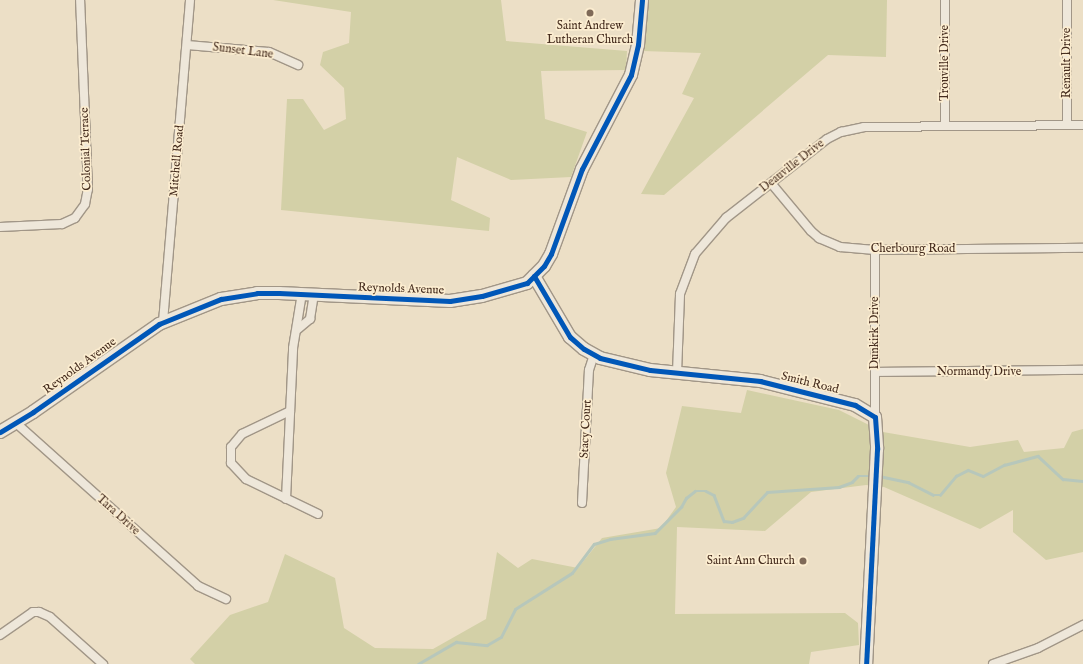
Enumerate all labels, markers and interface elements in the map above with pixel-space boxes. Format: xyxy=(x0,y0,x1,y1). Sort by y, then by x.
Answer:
marker: Saint Andrew Lutheran Church xyxy=(585,8,595,18)
place label: Saint Andrew Lutheran Church xyxy=(547,19,633,47)
street label: Trouville Drive xyxy=(938,25,952,101)
street label: Renault Drive xyxy=(1060,28,1074,98)
street label: Sunset Lane xyxy=(212,40,274,62)
street label: Colonial Terrace xyxy=(77,107,95,191)
street label: Mitchell Road xyxy=(167,125,187,197)
street label: Deauville Drive xyxy=(757,136,827,196)
street label: Cherbourg Road xyxy=(871,242,955,256)
street label: Reynolds Avenue xyxy=(358,280,444,298)
street label: Dunkirk Drive xyxy=(868,296,882,370)
street label: Reynolds Avenue xyxy=(41,335,119,397)
street label: Normandy Drive xyxy=(937,365,1021,379)
street label: Smith Road xyxy=(780,369,840,397)
street label: Stacy Court xyxy=(577,399,595,459)
street label: Tara Drive xyxy=(93,492,143,538)
place label: Saint Ann Church xyxy=(707,554,795,568)
marker: Saint Ann Church xyxy=(798,556,808,566)

